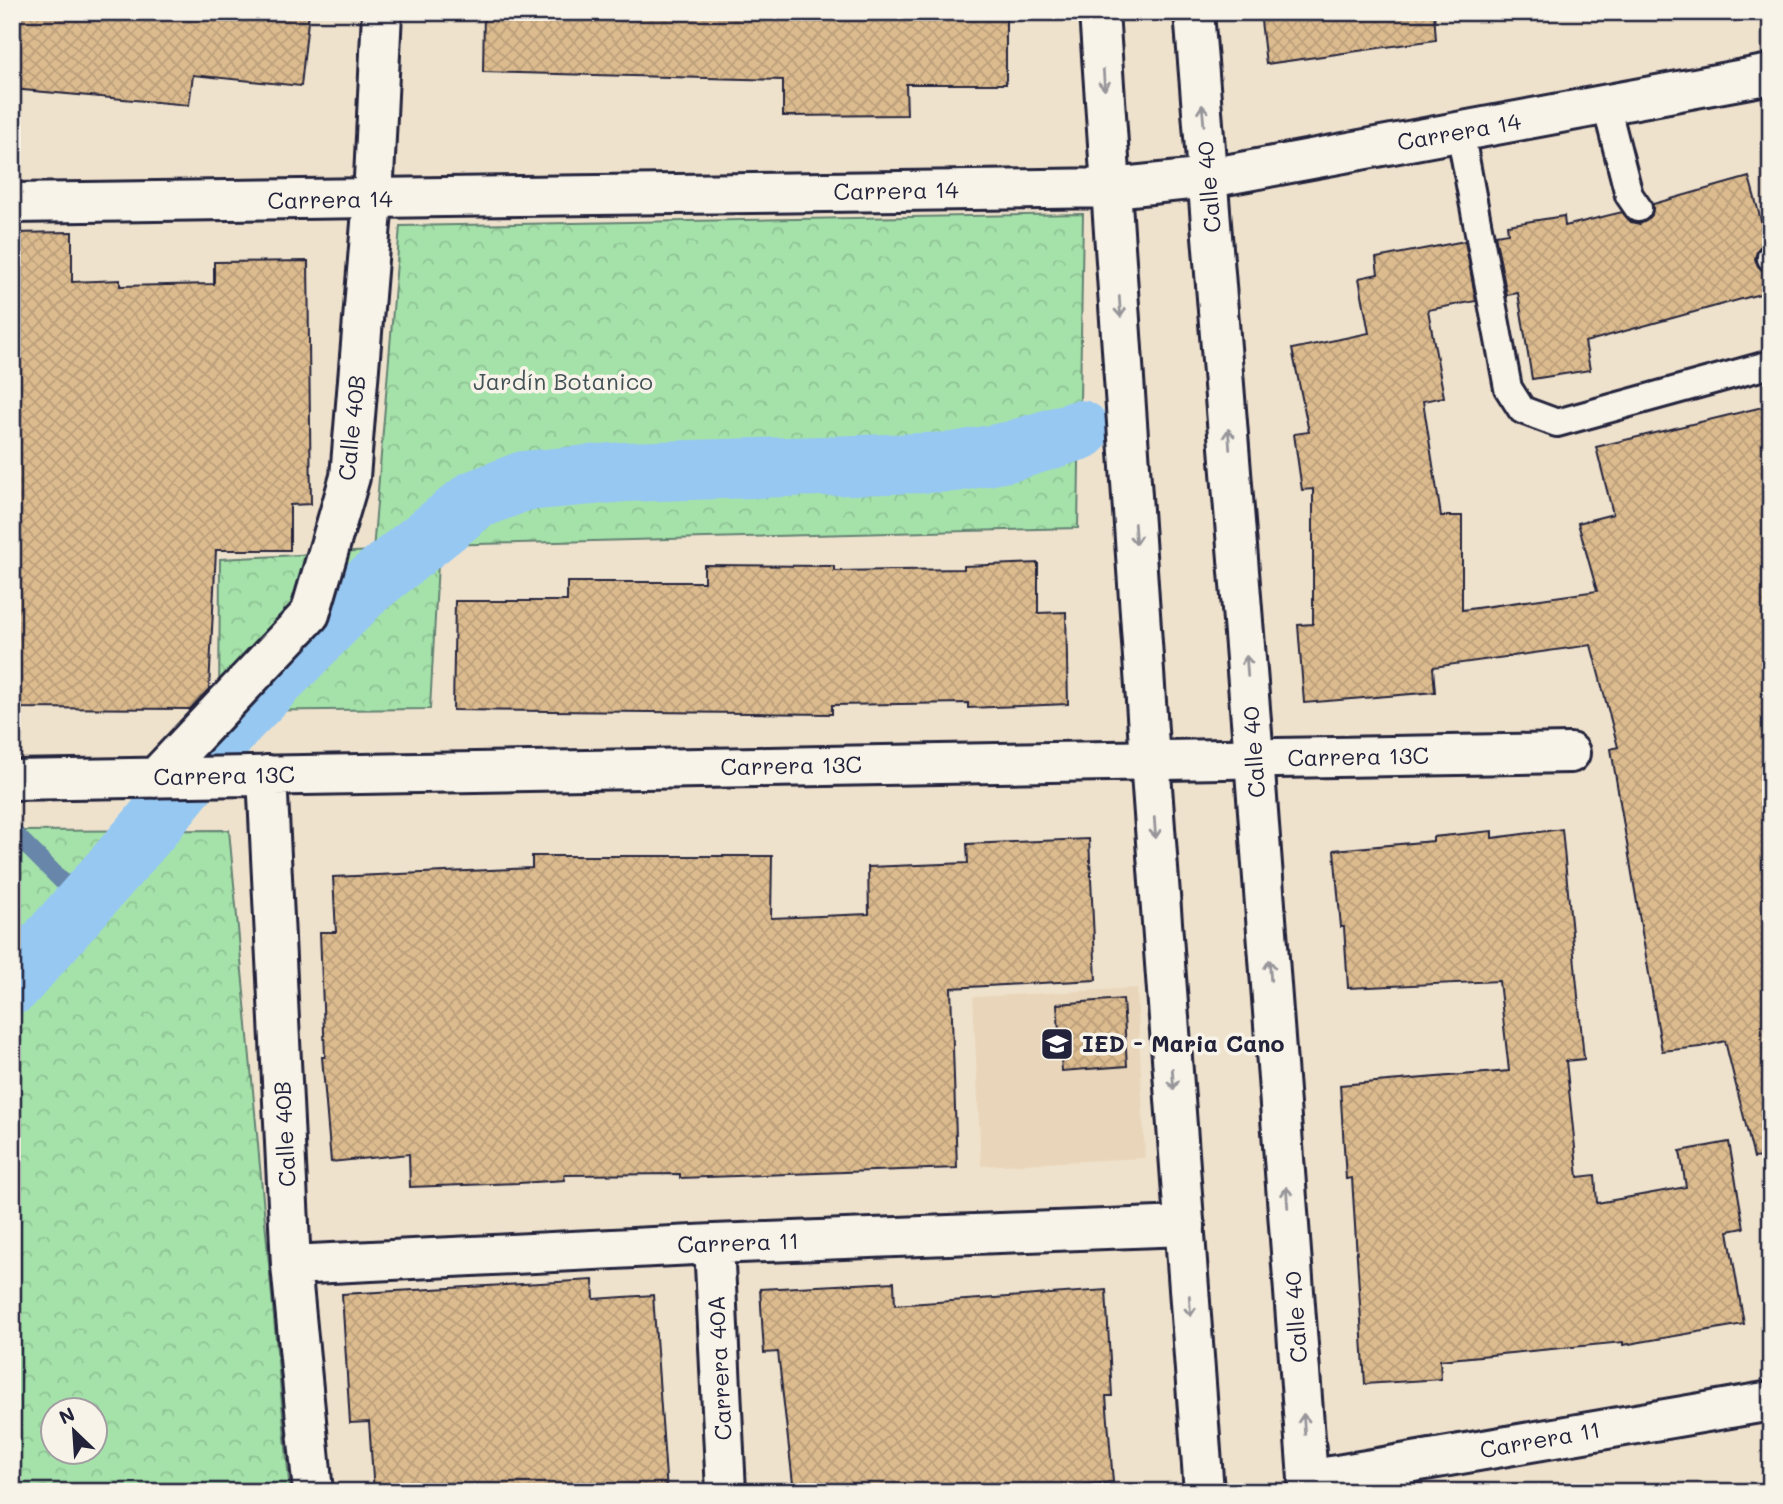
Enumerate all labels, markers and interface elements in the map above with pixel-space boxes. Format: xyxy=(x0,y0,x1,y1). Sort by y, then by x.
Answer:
one-way arrow xyxy=(1098,69,1111,91)
one-way arrow xyxy=(1196,104,1209,127)
street label: Carrera 14 xyxy=(1395,105,1524,157)
street label: Calle 40 xyxy=(1189,140,1227,234)
street label: Carrera 14 xyxy=(833,174,959,206)
street label: Carrera 14 xyxy=(267,183,393,215)
one-way arrow xyxy=(1113,296,1126,319)
park label: Jardín Botanico xyxy=(473,366,653,396)
street label: Calle 40B xyxy=(331,374,371,482)
one-way arrow xyxy=(1222,428,1235,451)
one-way arrow xyxy=(1129,523,1142,545)
one-way arrow xyxy=(1240,655,1253,678)
street label: Calle 40 xyxy=(1235,705,1271,799)
street label: Carrera 13C xyxy=(1287,740,1429,772)
street label: Carrera 13C xyxy=(720,749,862,781)
street label: Carrera 13C xyxy=(153,759,295,791)
one-way arrow xyxy=(1149,816,1162,839)
one-way arrow xyxy=(1263,959,1276,982)
school or university icon: IED - Maria Cano xyxy=(1038,1025,1076,1063)
place label: IED - Maria Cano xyxy=(1082,1028,1284,1058)
one-way arrow xyxy=(1167,1067,1180,1090)
street label: Calle 40B xyxy=(266,1080,302,1188)
one-way arrow xyxy=(1280,1186,1293,1209)
street label: Carrera 11 xyxy=(677,1225,799,1259)
street label: Calle 40 xyxy=(1277,1270,1313,1364)
one-way arrow xyxy=(1184,1294,1197,1317)
street label: Carrera 40A xyxy=(700,1295,738,1441)
north arrow xyxy=(38,1396,108,1466)
text: N xyxy=(55,1401,78,1430)
one-way arrow xyxy=(1297,1413,1310,1435)
street label: Carrera 11 xyxy=(1477,1414,1602,1464)

